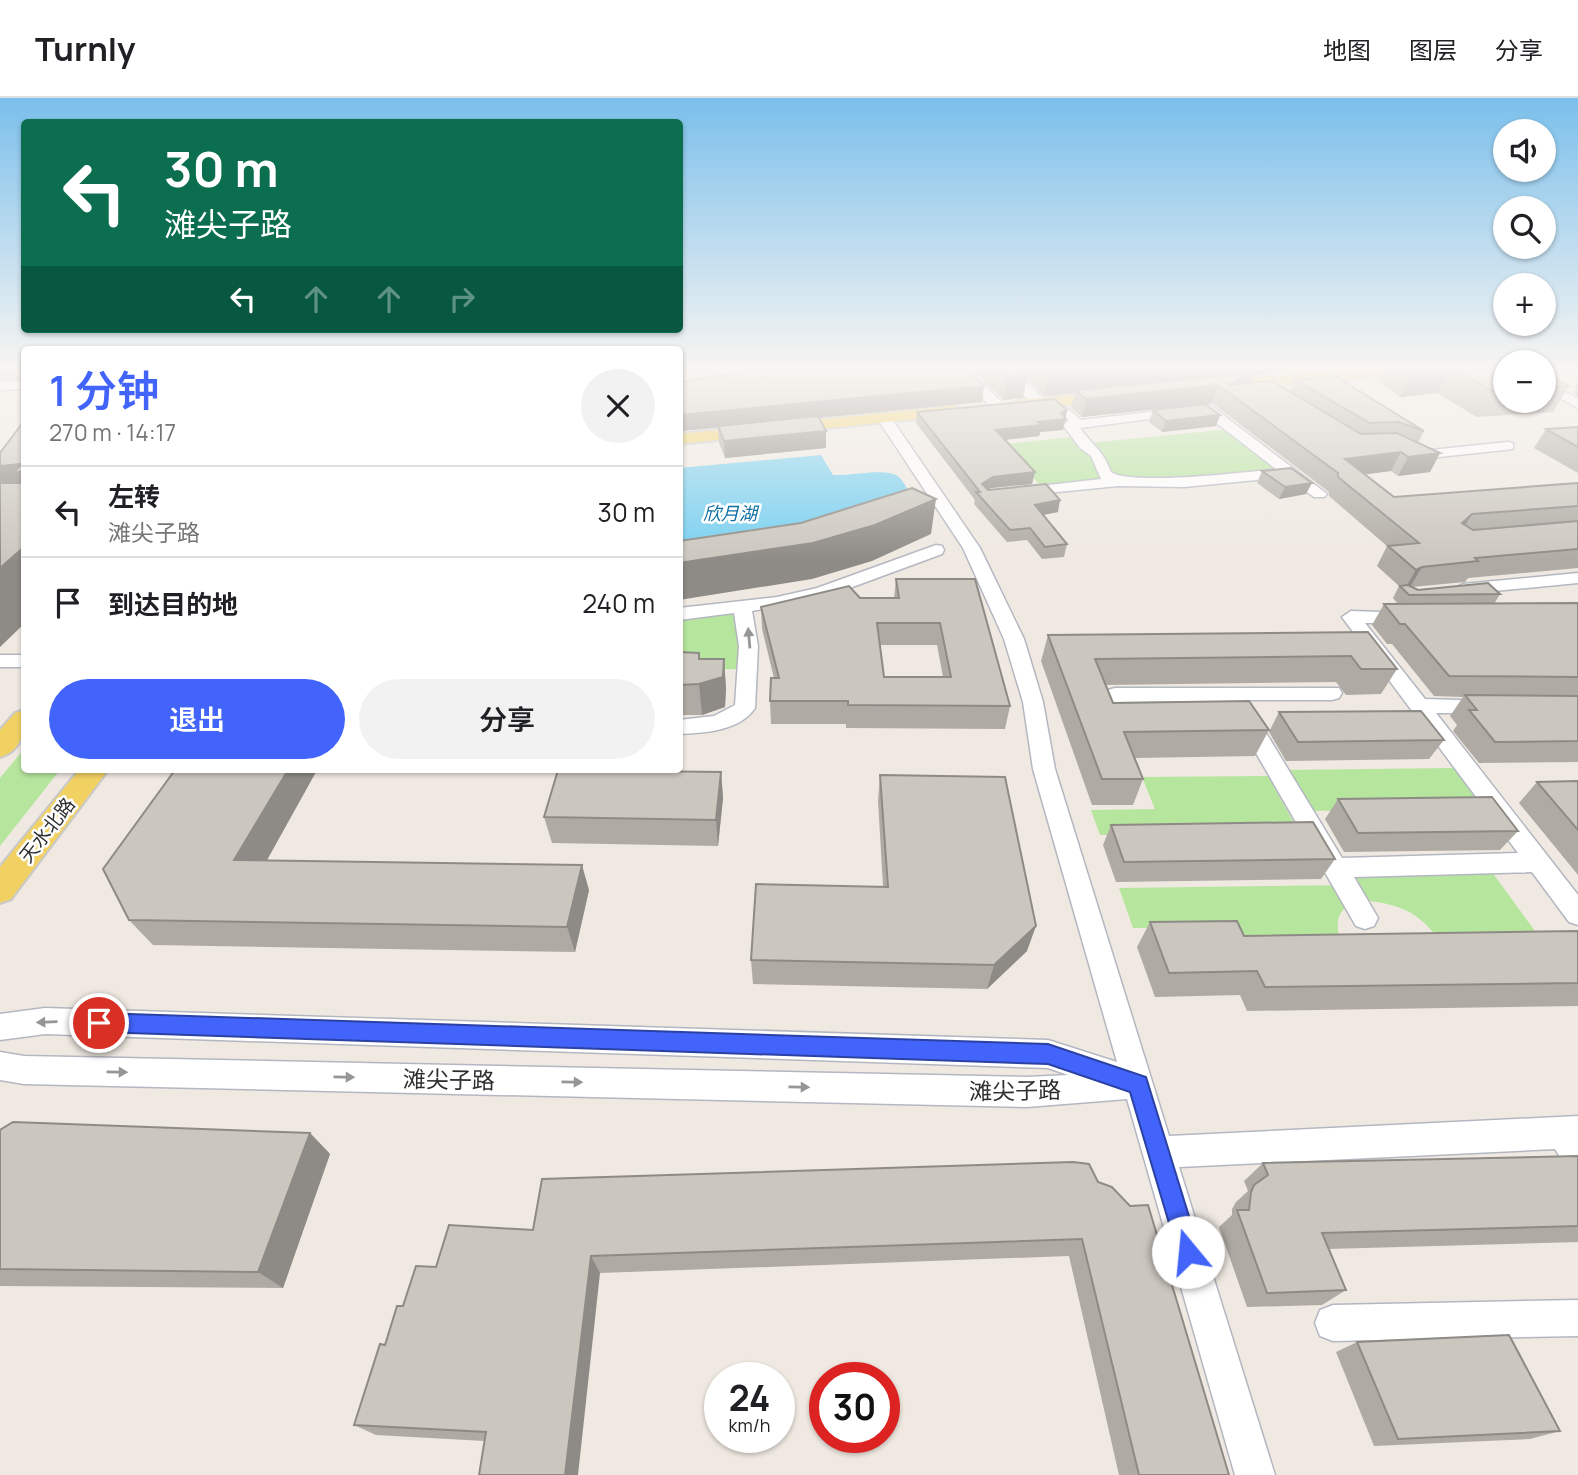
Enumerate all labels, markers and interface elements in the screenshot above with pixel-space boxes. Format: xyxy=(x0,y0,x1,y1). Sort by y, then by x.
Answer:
text: Turnly xyxy=(35,26,136,71)
text: 地图 xyxy=(1323,33,1371,66)
text: 图层 xyxy=(1409,33,1457,66)
text: 分享 xyxy=(1495,33,1543,66)
map controls xyxy=(1493,119,1556,413)
button: sound xyxy=(1493,119,1556,182)
text: 30 m xyxy=(164,135,279,202)
icon: left xyxy=(49,147,140,238)
button: search xyxy=(1493,196,1556,259)
text: 滩尖子路 xyxy=(164,202,292,246)
button: + xyxy=(1493,273,1556,336)
icon: left xyxy=(224,280,262,318)
icon: ahead xyxy=(297,280,335,318)
icon: ahead xyxy=(370,280,408,318)
icon: right xyxy=(443,280,481,318)
button: − xyxy=(1493,350,1556,413)
text: 1 分钟 xyxy=(49,361,159,419)
button: close xyxy=(581,369,655,443)
text: 270 m · 14:17 xyxy=(49,416,176,448)
text: 左转 xyxy=(108,478,160,514)
icon: left xyxy=(49,493,87,531)
text: 30 m xyxy=(598,494,655,530)
water label: 欣月湖 xyxy=(703,501,760,525)
text: 滩尖子路 xyxy=(108,516,200,548)
icon: arrive xyxy=(49,584,87,622)
text: 240 m xyxy=(582,585,655,621)
text: 到达目的地 xyxy=(108,586,238,622)
one-way arrow xyxy=(743,627,754,649)
button: 退出 xyxy=(49,679,345,759)
button: 分享 xyxy=(359,679,655,759)
street label: 天水北路 xyxy=(13,792,81,868)
pin xyxy=(69,993,129,1053)
icon: arrive xyxy=(80,1004,118,1042)
one-way arrow xyxy=(36,1016,58,1027)
street label: 滩尖子路 xyxy=(403,1062,495,1096)
one-way arrow xyxy=(106,1067,128,1078)
one-way arrow xyxy=(333,1071,355,1083)
street label: 滩尖子路 xyxy=(969,1073,1061,1107)
one-way arrow xyxy=(561,1077,583,1088)
one-way arrow xyxy=(788,1082,810,1093)
position arrow xyxy=(1151,1215,1225,1289)
speed limit sign: 30 xyxy=(809,1362,900,1453)
text: 24 xyxy=(729,1374,770,1422)
text: km/h xyxy=(729,1413,770,1437)

